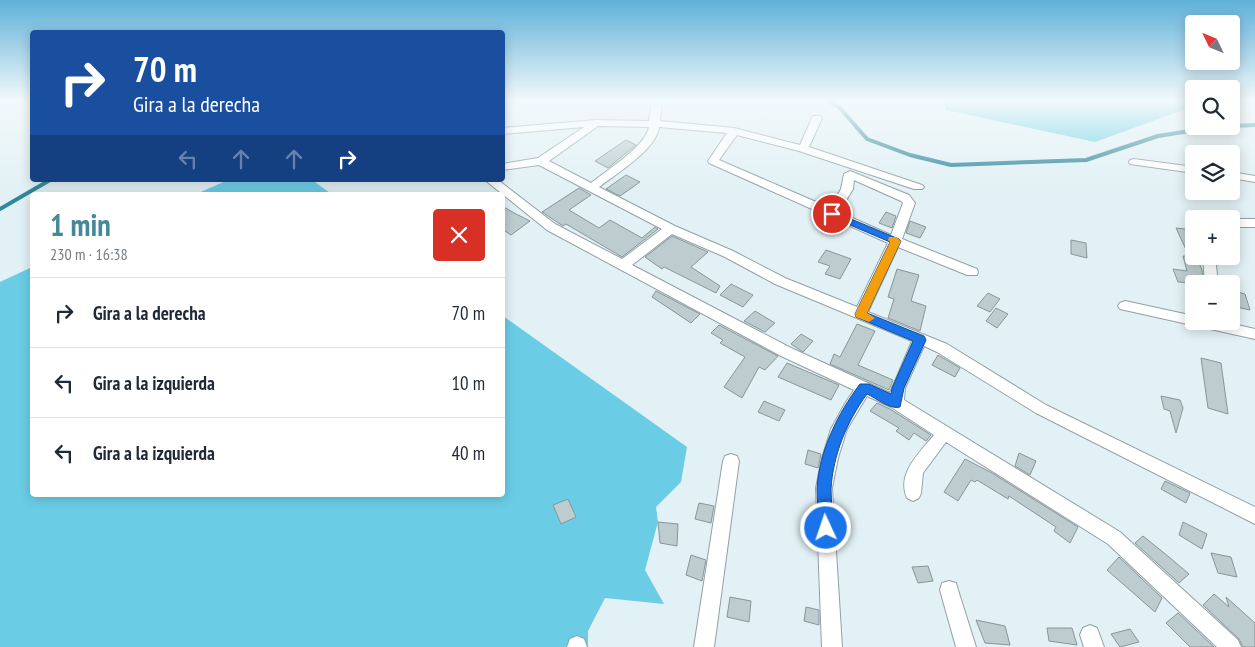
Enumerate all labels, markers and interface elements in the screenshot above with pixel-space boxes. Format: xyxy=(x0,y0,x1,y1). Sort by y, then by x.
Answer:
north arrow xyxy=(1185,15,1240,70)
map controls xyxy=(1185,15,1240,330)
text: 70 m xyxy=(133,46,197,92)
icon: right xyxy=(50,50,115,115)
button: search xyxy=(1185,80,1240,135)
text: Gira a la derecha xyxy=(133,90,260,118)
icon: left xyxy=(174,145,202,173)
icon: ahead xyxy=(227,145,255,173)
icon: ahead xyxy=(280,145,308,173)
icon: right xyxy=(333,145,361,173)
button: layers xyxy=(1185,145,1240,200)
pin xyxy=(811,193,853,235)
icon: arrive xyxy=(818,200,846,228)
text: 1 min xyxy=(50,205,111,244)
button: close xyxy=(433,209,485,261)
button: + xyxy=(1185,210,1240,265)
text: 230 m · 16:38 xyxy=(50,244,128,264)
button: − xyxy=(1185,275,1240,330)
icon: right xyxy=(50,299,78,327)
text: Gira a la derecha xyxy=(93,301,206,325)
text: 70 m xyxy=(452,301,485,325)
icon: left xyxy=(50,369,78,397)
text: Gira a la izquierda xyxy=(93,371,215,395)
text: 10 m xyxy=(452,371,485,395)
icon: left xyxy=(50,439,78,467)
text: Gira a la izquierda xyxy=(93,441,215,465)
text: 40 m xyxy=(452,441,485,465)
position arrow xyxy=(799,501,851,553)

